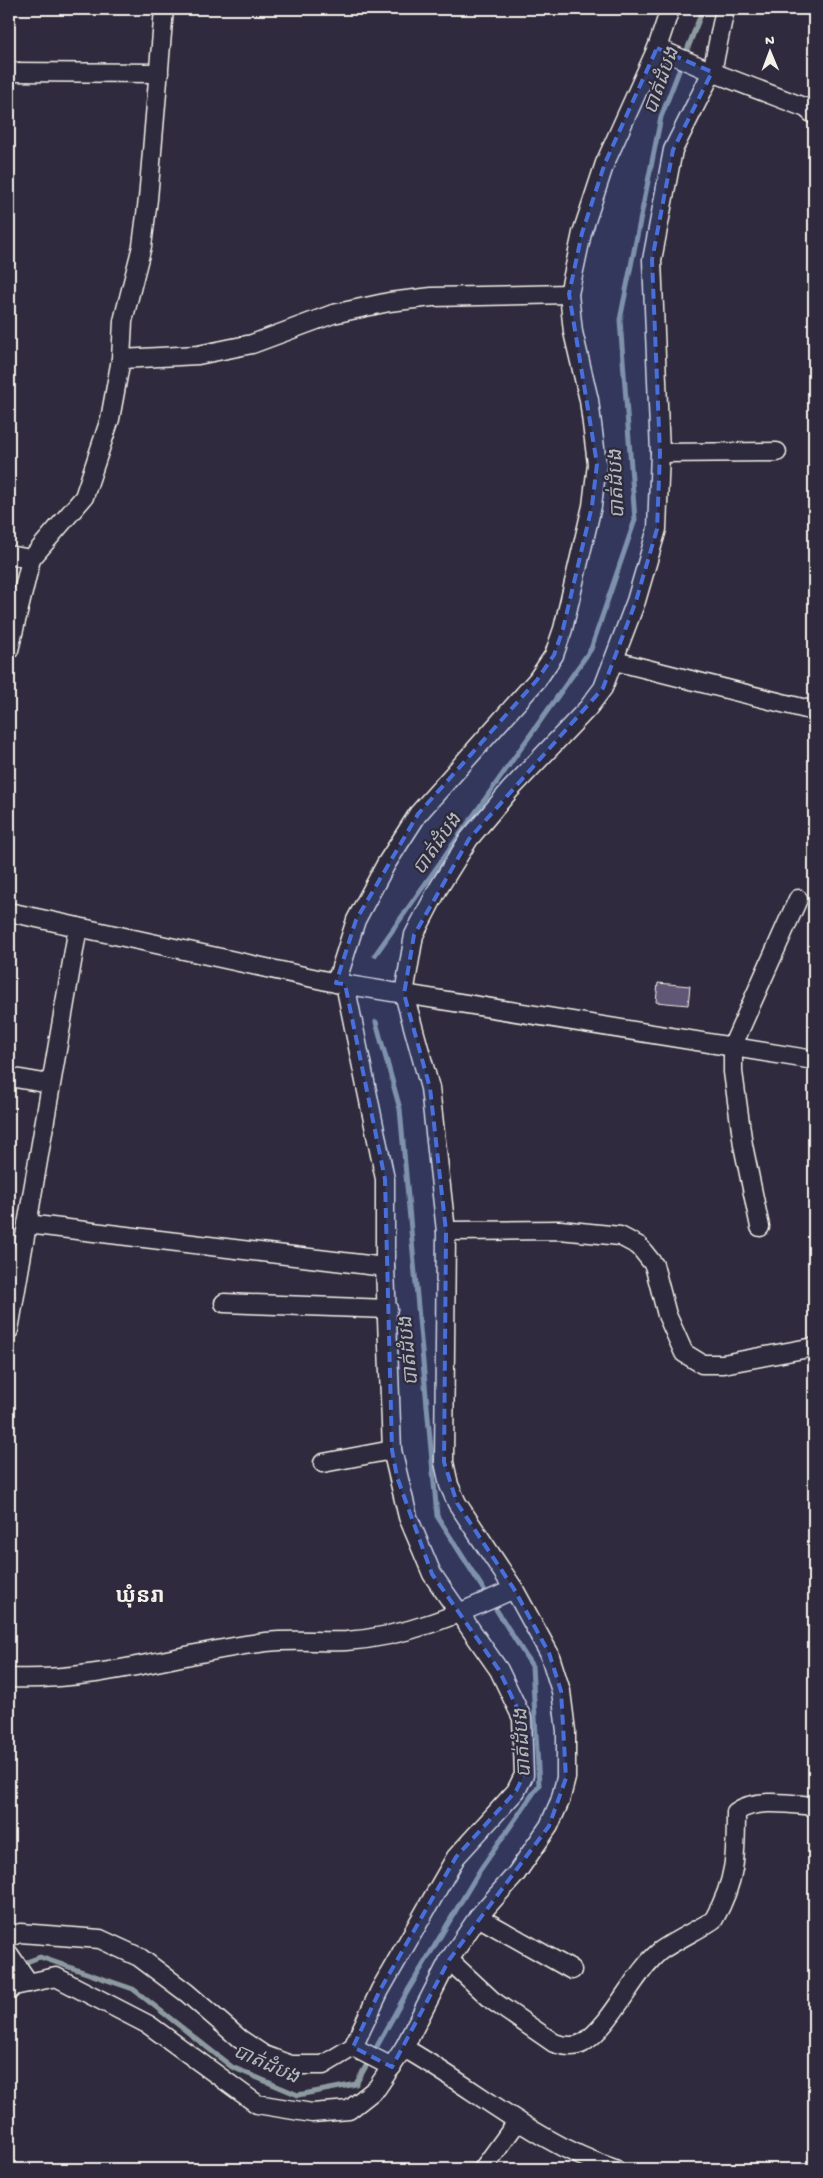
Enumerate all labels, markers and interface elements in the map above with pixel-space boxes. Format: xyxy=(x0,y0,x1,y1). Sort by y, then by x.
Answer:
north arrow xyxy=(746,28,796,78)
text: N xyxy=(765,33,775,50)
water label: បាត់ដំបង xyxy=(638,43,686,118)
water label: បាត់ដំបង xyxy=(603,449,631,519)
water label: បាត់ដំបង xyxy=(407,808,468,880)
water label: បាត់ដំបង xyxy=(393,1315,425,1386)
district label: ឃុំនរា xyxy=(115,1584,165,1611)
water label: បាត់ដំបង xyxy=(508,1707,538,1778)
water label: បាត់ដំបង xyxy=(229,2039,303,2091)

